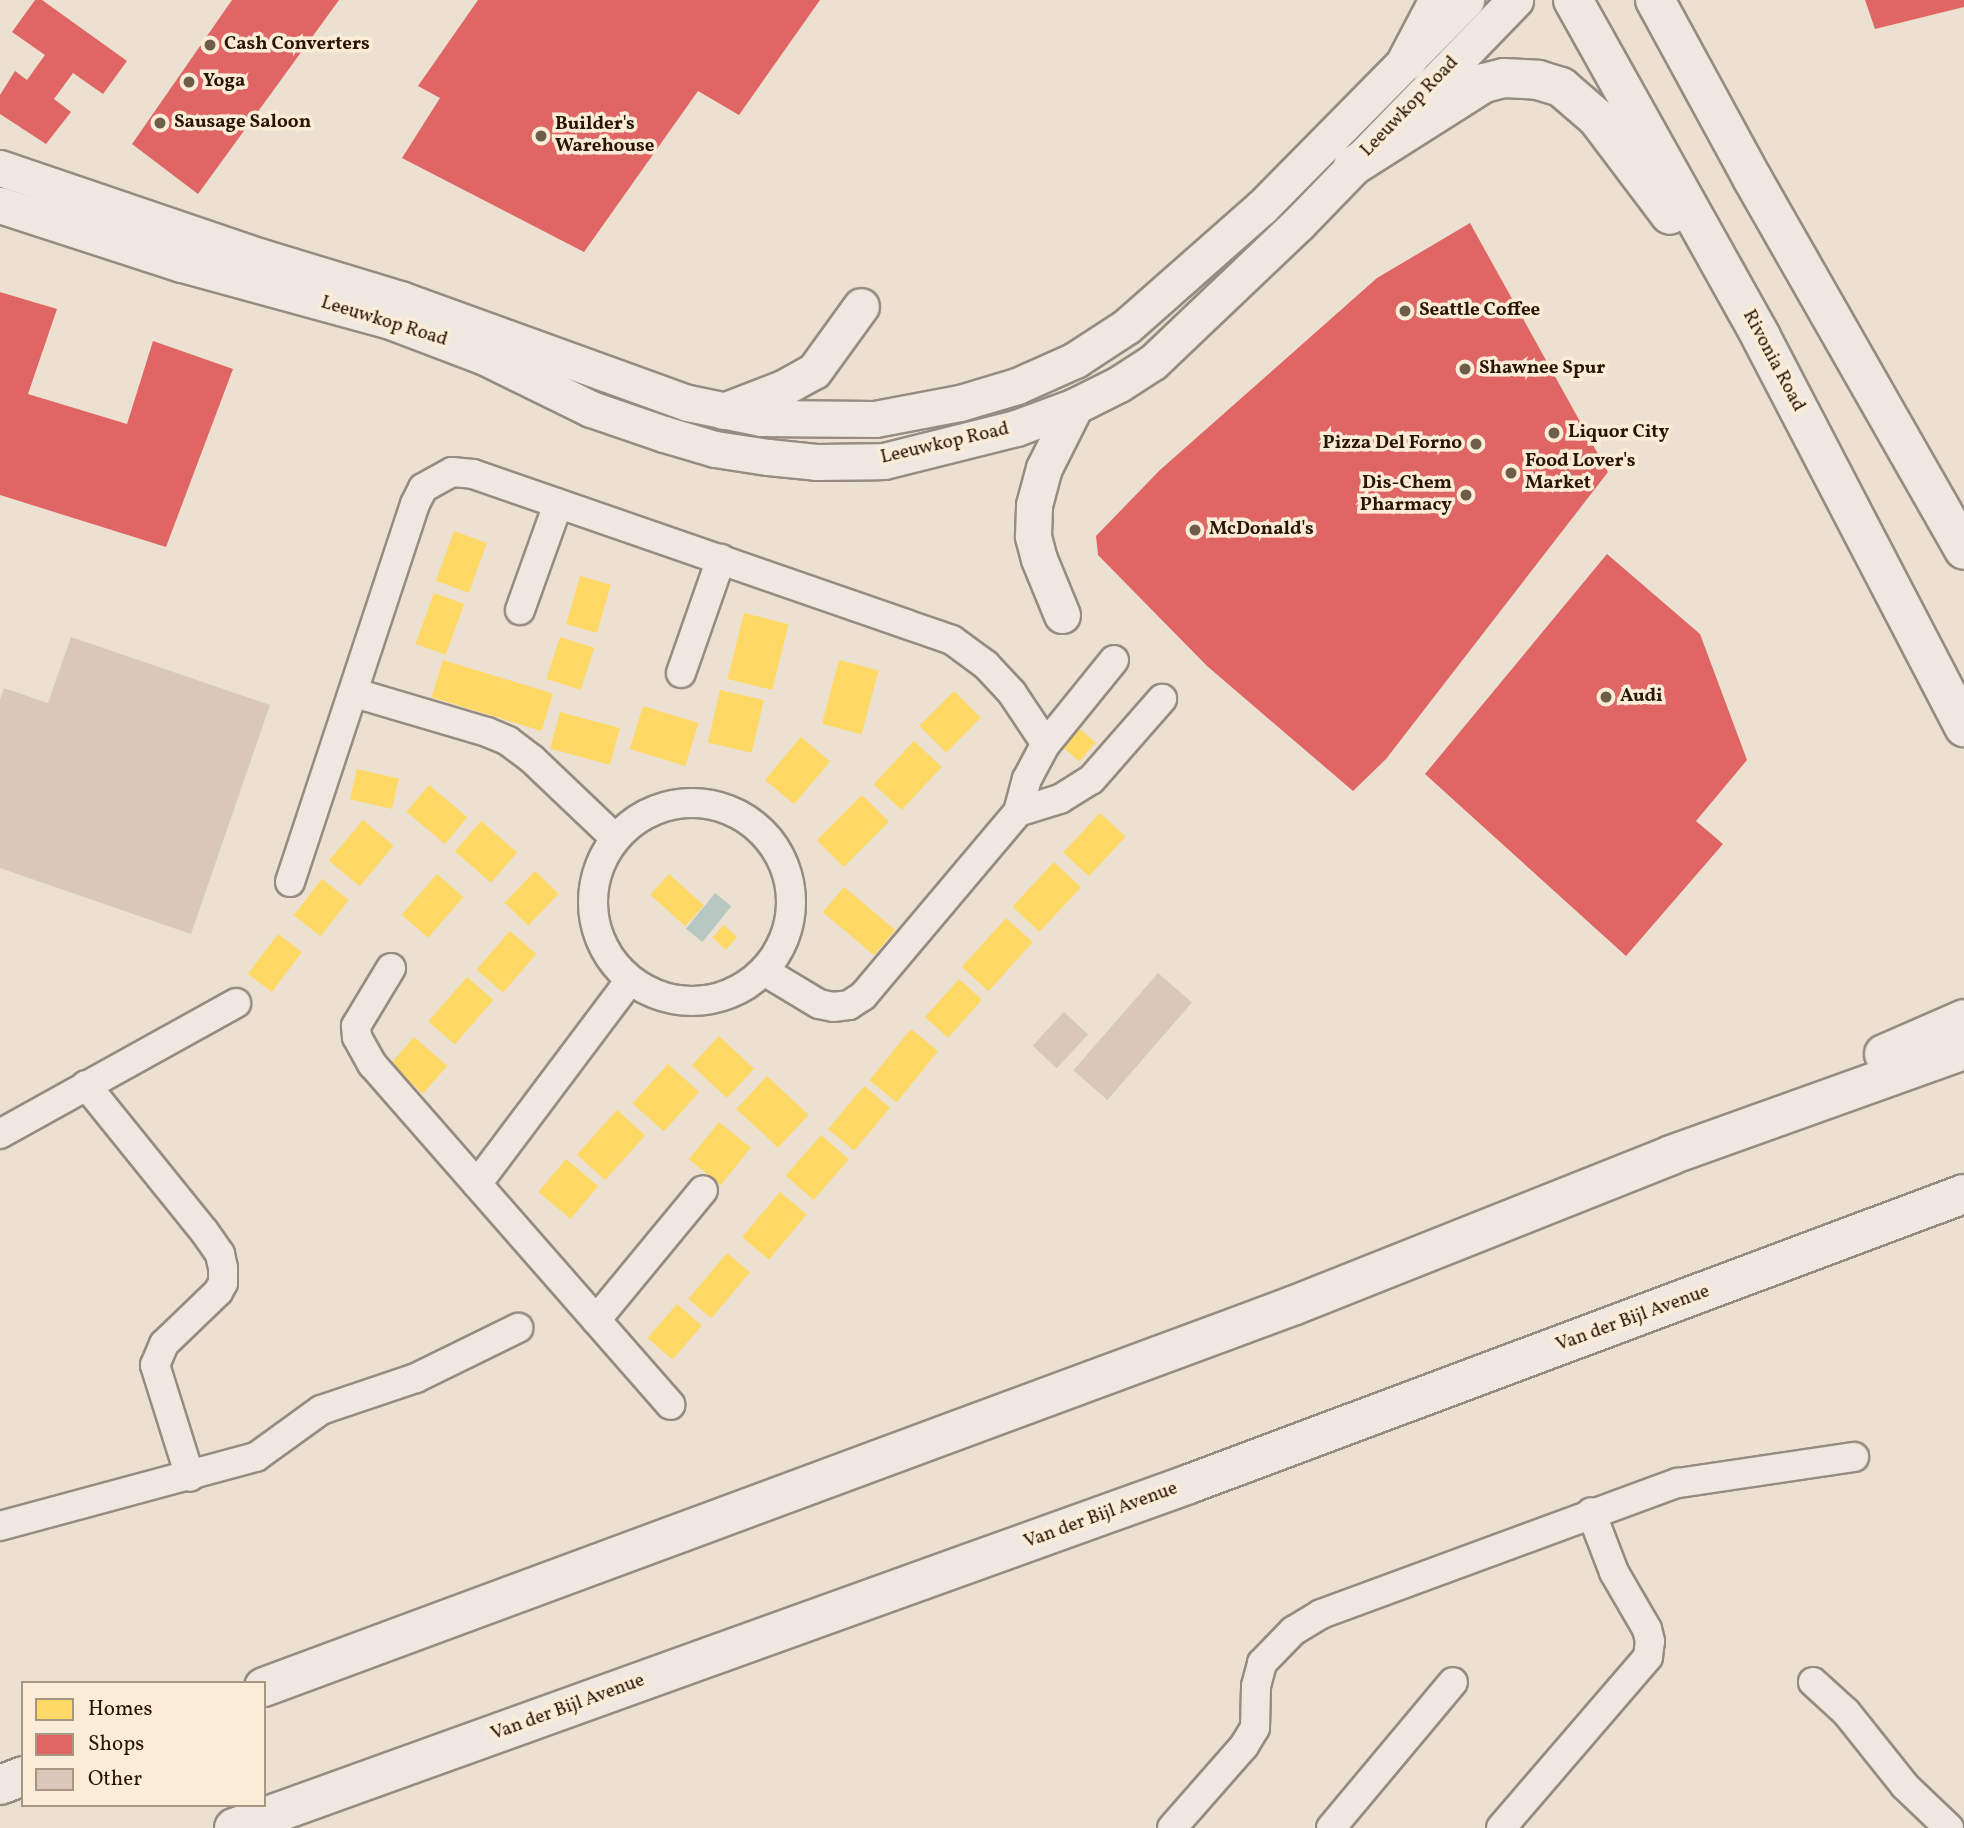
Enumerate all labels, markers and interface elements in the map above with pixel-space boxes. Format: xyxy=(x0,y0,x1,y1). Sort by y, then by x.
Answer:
place label: Cash Converters xyxy=(224,34,370,56)
marker: Cash Converters xyxy=(202,37,218,53)
street label: Leeuwkop Road xyxy=(1356,52,1464,162)
place label: Yoga xyxy=(203,71,245,93)
marker: Yoga xyxy=(181,74,197,90)
place label: Sausage Saloon xyxy=(174,112,311,134)
place label: Builder's Warehouse xyxy=(555,114,655,158)
marker: Sausage Saloon xyxy=(152,115,168,131)
marker: Builder's Warehouse xyxy=(533,128,549,144)
street label: Leeuwkop Road xyxy=(318,292,450,352)
place label: Seattle Coffee xyxy=(1419,300,1540,322)
marker: Seattle Coffee xyxy=(1397,303,1413,319)
street label: Rivonia Road xyxy=(1737,306,1809,416)
place label: Shawnee Spur xyxy=(1479,358,1605,380)
marker: Shawnee Spur xyxy=(1457,361,1473,377)
street label: Leeuwkop Road xyxy=(878,418,1012,470)
place label: Liquor City xyxy=(1568,422,1669,444)
marker: Liquor City xyxy=(1546,425,1562,441)
place label: Pizza Del Forno xyxy=(1323,433,1462,455)
marker: Pizza Del Forno xyxy=(1468,436,1484,452)
place label: Food Lover's Market xyxy=(1525,451,1636,495)
marker: Food Lover's Market xyxy=(1503,465,1519,481)
place label: Dis-Chem Pharmacy xyxy=(1360,473,1452,517)
marker: Dis-Chem Pharmacy xyxy=(1458,487,1474,503)
place label: McDonald's xyxy=(1209,519,1314,541)
marker: McDonald's xyxy=(1187,522,1203,538)
place label: Audi xyxy=(1620,686,1663,708)
marker: Audi xyxy=(1598,689,1614,705)
street label: Van der Bijl Avenue xyxy=(1553,1281,1713,1357)
street label: Van der Bijl Avenue xyxy=(1021,1478,1181,1554)
street label: Van der Bijl Avenue xyxy=(488,1670,648,1746)
legend xyxy=(21,1681,266,1807)
text: Homes xyxy=(88,1695,153,1724)
text: Shops xyxy=(88,1730,144,1759)
text: Other xyxy=(88,1765,142,1794)

